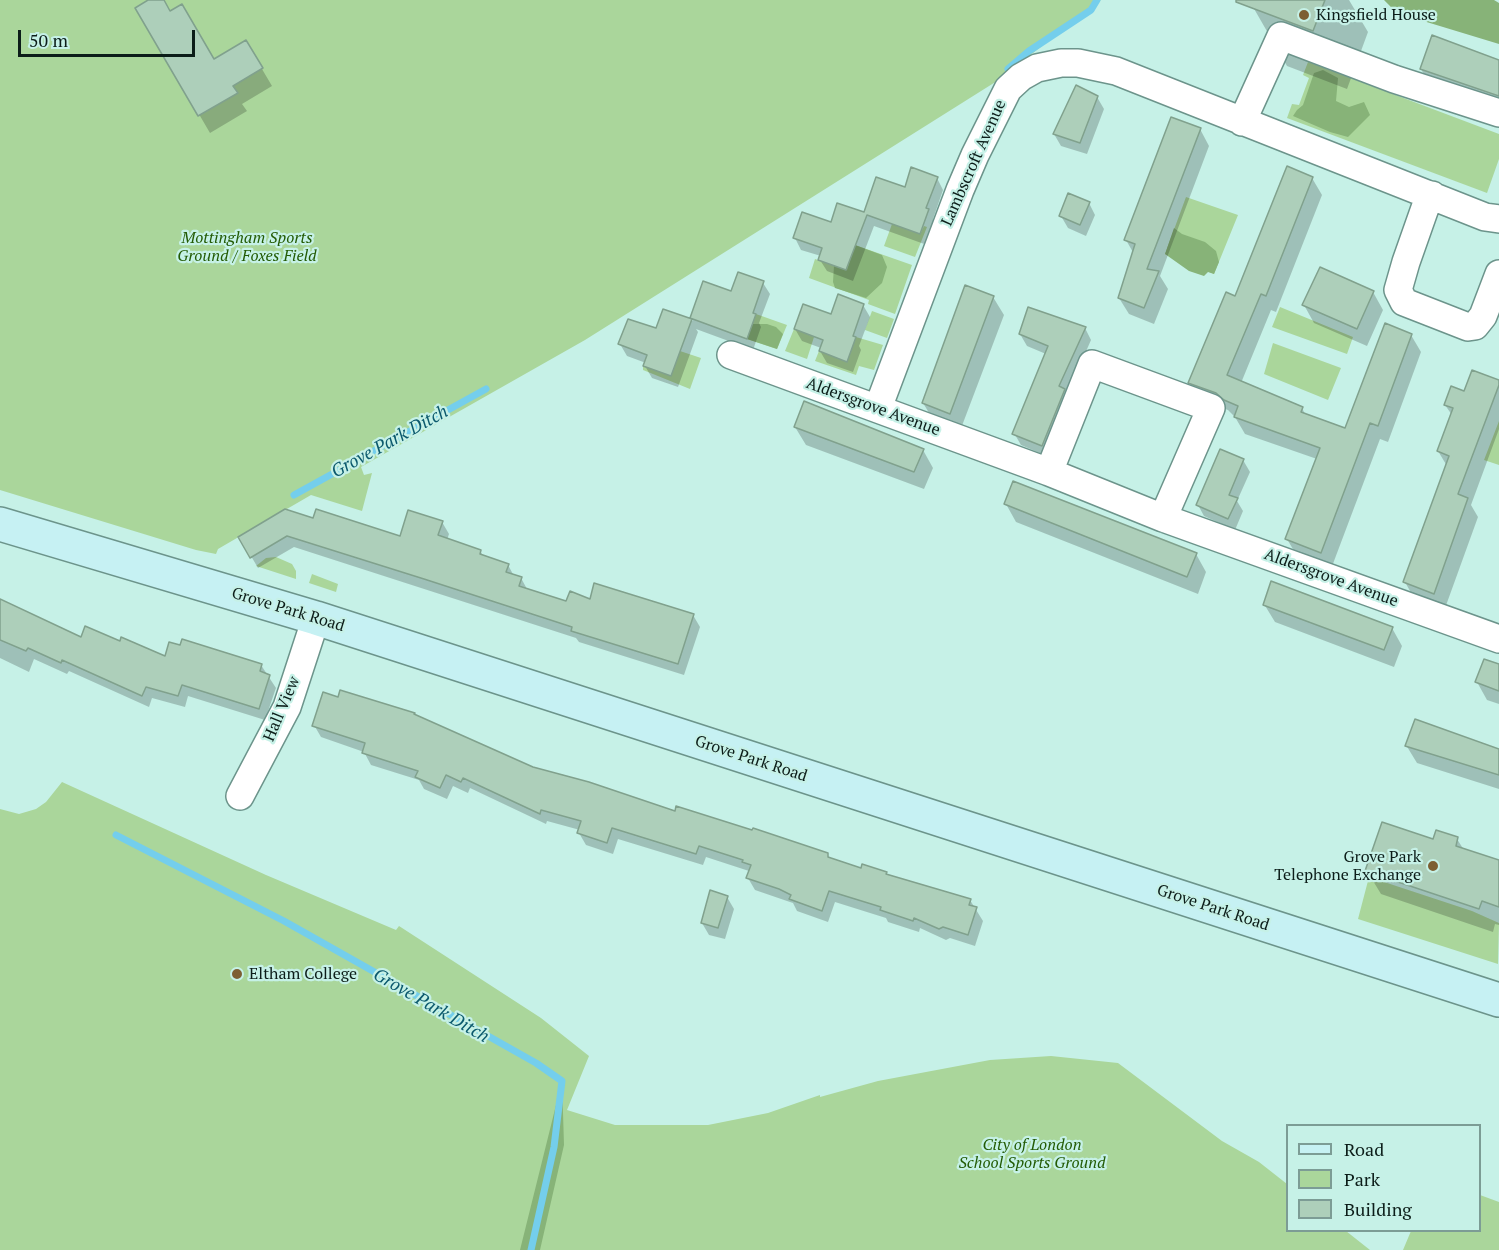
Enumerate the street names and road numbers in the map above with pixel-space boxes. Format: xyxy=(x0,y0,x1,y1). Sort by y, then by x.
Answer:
street label: Lambscroft Avenue xyxy=(938,97,1010,229)
street label: Aldersgrove Avenue xyxy=(803,374,943,440)
street label: Aldersgrove Avenue xyxy=(1261,545,1401,611)
street label: Grove Park Road xyxy=(229,584,347,636)
street label: Hall View xyxy=(260,674,304,744)
street label: Grove Park Road xyxy=(692,732,810,786)
street label: Grove Park Road xyxy=(1154,881,1272,935)

